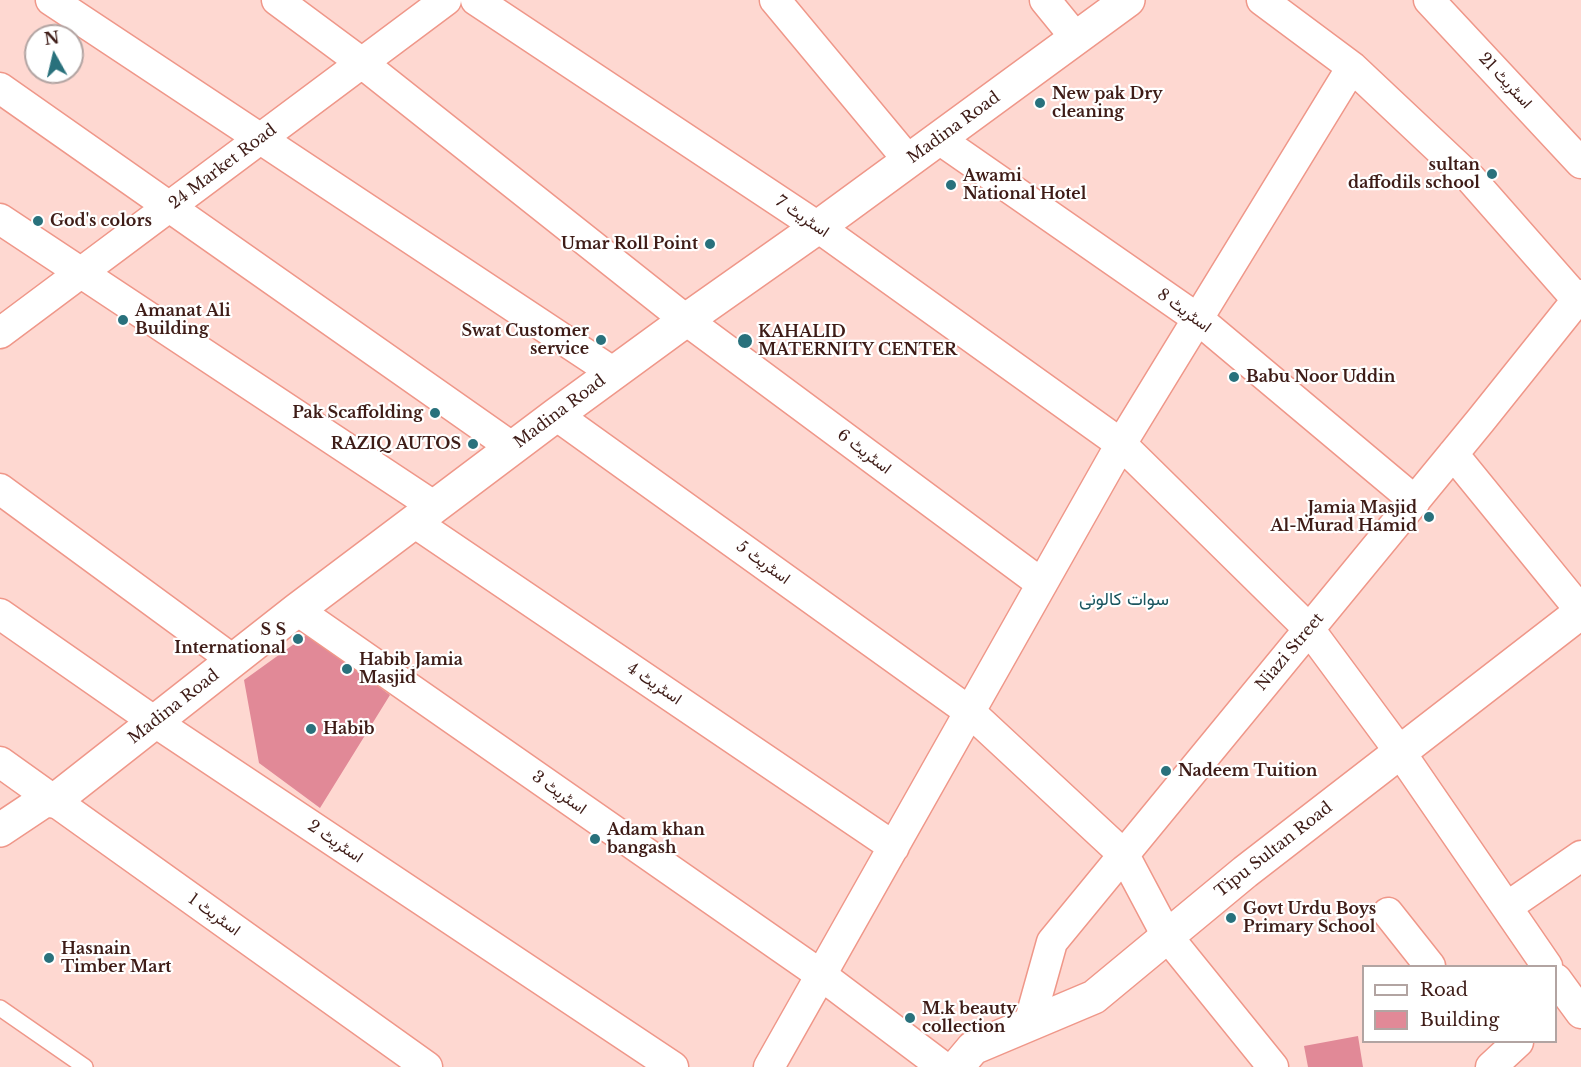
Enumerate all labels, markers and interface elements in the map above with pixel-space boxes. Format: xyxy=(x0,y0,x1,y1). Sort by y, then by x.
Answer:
north arrow xyxy=(24,24,84,84)
text: N xyxy=(43,27,61,49)
street label: اسٹریٹ 21 xyxy=(1474,49,1536,113)
place label: New pak Dry cleaning xyxy=(1052,84,1163,122)
street label: Madina Road xyxy=(904,88,1004,168)
marker: New pak Dry cleaning xyxy=(1033,96,1047,110)
street label: 24 Market Road xyxy=(166,120,280,214)
place label: sultan daffodils school xyxy=(1348,155,1480,193)
place label: Awami National Hotel xyxy=(963,166,1086,204)
marker: sultan daffodils school xyxy=(1485,167,1499,181)
marker: Awami National Hotel xyxy=(944,178,958,192)
street label: اسٹریٹ 7 xyxy=(772,192,832,242)
place label: God's colors xyxy=(50,211,152,231)
marker: God's colors xyxy=(31,214,45,228)
place label: Umar Roll Point xyxy=(561,234,698,254)
marker: Umar Roll Point xyxy=(703,237,717,251)
street label: اسٹریٹ 8 xyxy=(1153,285,1215,337)
place label: Amanat Ali Building xyxy=(135,301,230,339)
marker: Amanat Ali Building xyxy=(116,313,130,327)
place label: Swat Customer service xyxy=(461,321,589,359)
place label: KAHALID MATERNITY CENTER xyxy=(758,322,957,360)
marker: KAHALID MATERNITY CENTER xyxy=(736,332,754,350)
marker: Swat Customer service xyxy=(594,333,608,347)
place label: Babu Noor Uddin xyxy=(1246,367,1395,387)
marker: Babu Noor Uddin xyxy=(1227,370,1241,384)
street label: Madina Road xyxy=(510,371,610,453)
place label: Pak Scaffolding xyxy=(292,403,423,423)
marker: Pak Scaffolding xyxy=(428,406,442,420)
street label: اسٹریٹ 6 xyxy=(833,425,895,479)
place label: RAZIQ AUTOS xyxy=(331,434,461,454)
marker: RAZIQ AUTOS xyxy=(466,437,480,451)
place label: Jamia Masjid Al-Murad Hamid xyxy=(1271,498,1417,536)
marker: Jamia Masjid Al-Murad Hamid xyxy=(1422,510,1436,524)
street label: اسٹریٹ 5 xyxy=(733,537,793,589)
district label: سوات کالونی xyxy=(1079,589,1169,611)
street label: Niazi Street xyxy=(1252,609,1328,695)
place label: S S International xyxy=(174,620,286,658)
marker: S S International xyxy=(291,632,305,646)
place label: Habib Jamia Masjid xyxy=(359,650,463,688)
street label: اسٹریٹ 4 xyxy=(623,659,685,709)
marker: Habib Jamia Masjid xyxy=(340,662,354,676)
street label: Madina Road xyxy=(125,666,223,748)
place label: Habib xyxy=(323,719,375,739)
marker: Habib xyxy=(304,722,318,736)
place label: Nadeem Tuition xyxy=(1178,761,1317,781)
marker: Nadeem Tuition xyxy=(1159,764,1173,778)
street label: اسٹریٹ 3 xyxy=(528,767,590,819)
street label: Tipu Sultan Road xyxy=(1212,798,1336,902)
street label: اسٹریٹ 2 xyxy=(304,817,366,867)
place label: Adam khan bangash xyxy=(607,820,705,858)
marker: Adam khan bangash xyxy=(588,832,602,846)
street label: اسٹریٹ 1 xyxy=(184,890,244,940)
place label: Govt Urdu Boys Primary School xyxy=(1243,899,1376,937)
marker: Govt Urdu Boys Primary School xyxy=(1224,911,1238,925)
place label: Hasnain Timber Mart xyxy=(61,939,171,977)
marker: Hasnain Timber Mart xyxy=(42,951,56,965)
legend xyxy=(1362,965,1557,1043)
text: Road xyxy=(1420,979,1468,1001)
place label: M.k beauty collection xyxy=(922,999,1016,1037)
text: Building xyxy=(1420,1009,1499,1031)
marker: M.k beauty collection xyxy=(903,1011,917,1025)

